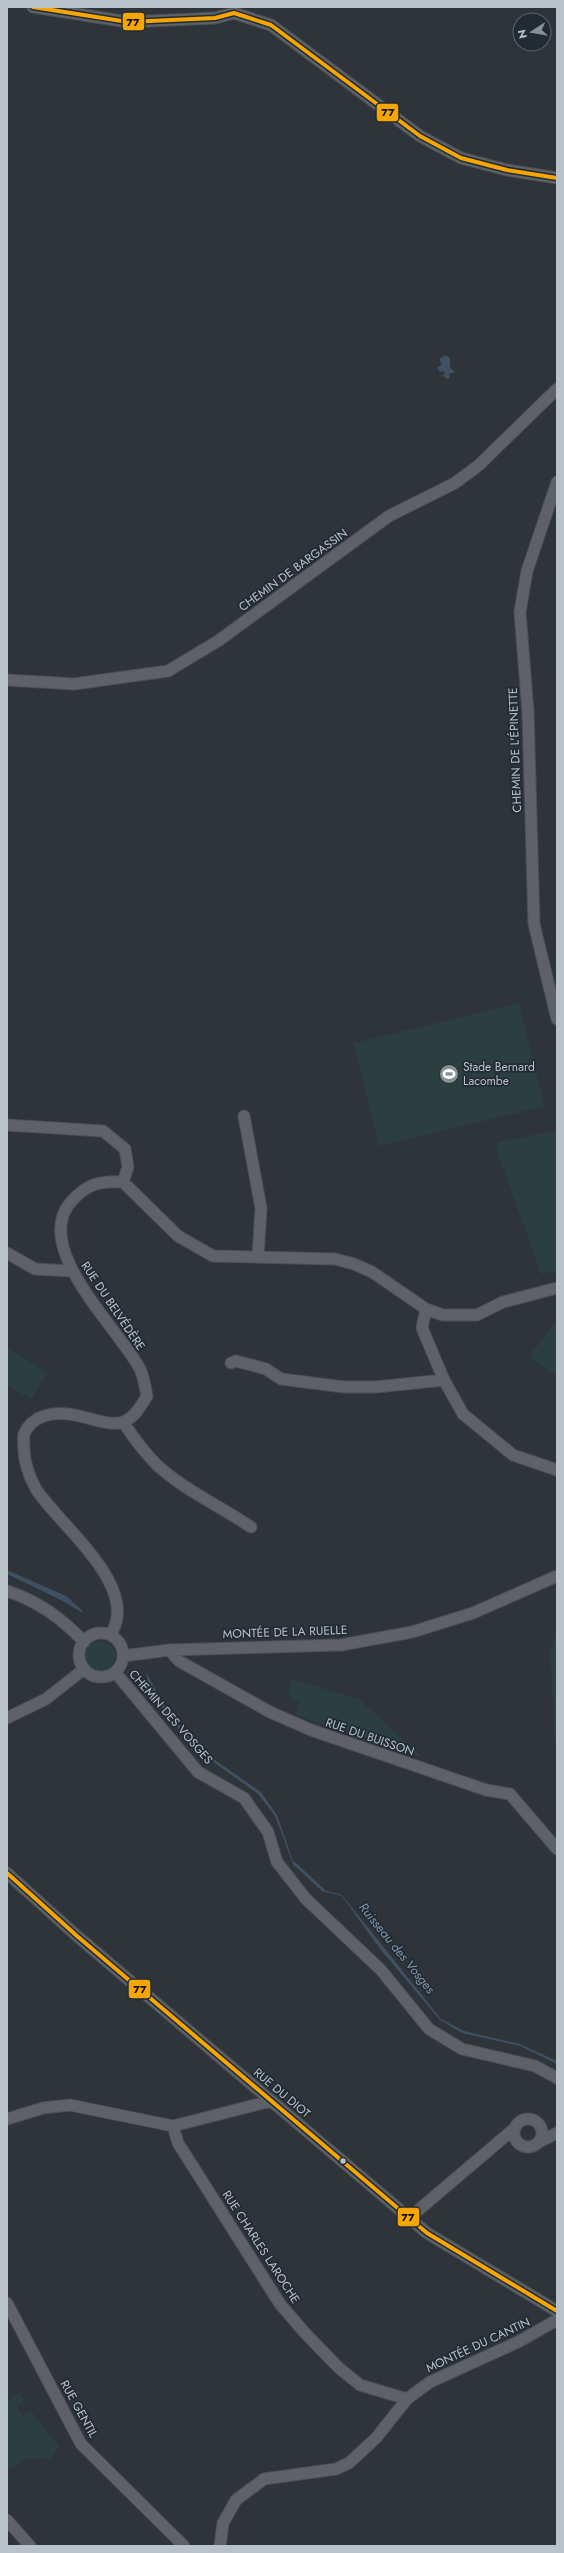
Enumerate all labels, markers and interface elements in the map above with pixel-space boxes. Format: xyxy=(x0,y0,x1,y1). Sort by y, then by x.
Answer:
line badge: 77 xyxy=(122,12,145,31)
north arrow xyxy=(512,12,552,52)
text: 77 xyxy=(126,14,140,30)
text: N xyxy=(513,28,531,40)
line badge: 77 xyxy=(376,103,399,122)
text: 77 xyxy=(381,104,395,120)
street label: CHEMIN DE BARGASSIN xyxy=(235,524,351,616)
street label: CHEMIN DE L'ÉPINETTE xyxy=(504,687,526,813)
place label: Stade Bernard Lacombe xyxy=(463,1058,535,1090)
sports icon: Stade Bernard Lacombe xyxy=(438,1063,460,1085)
street label: RUE DU BELVÉDÈRE xyxy=(77,1258,149,1354)
street label: MONTÉE DE LA RUELLE xyxy=(222,1621,348,1643)
street label: CHEMIN DES VOSGES xyxy=(125,1666,217,1769)
street label: RUE DU BUISSON xyxy=(323,1713,417,1761)
water label: Ruisseau des Vosges xyxy=(354,1898,440,1998)
line badge: 77 xyxy=(128,1979,151,1999)
text: 77 xyxy=(133,1981,147,1997)
street label: RUE DU DIOT xyxy=(250,2064,315,2122)
unlabelled marker xyxy=(338,2156,348,2166)
street label: RUE CHARLES LAROCHE xyxy=(218,2187,304,2307)
line badge: 77 xyxy=(397,2207,420,2227)
text: 77 xyxy=(401,2209,415,2225)
street label: MONTÉE DU CANTIN xyxy=(423,2313,533,2377)
street label: RUE GENTIL xyxy=(56,2377,103,2442)

